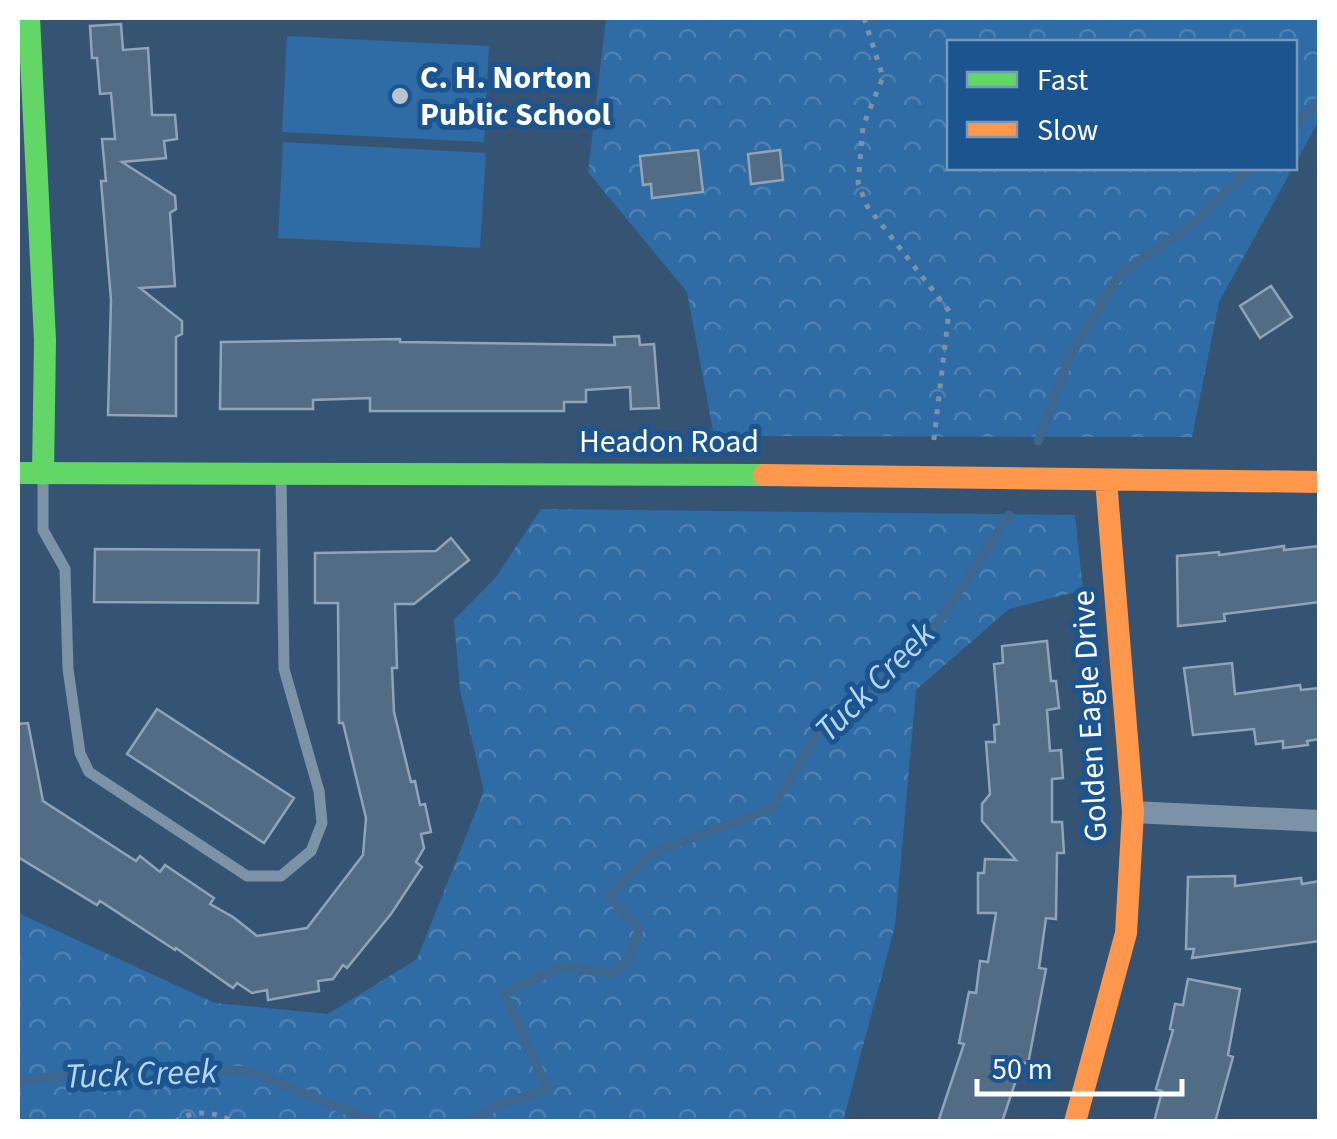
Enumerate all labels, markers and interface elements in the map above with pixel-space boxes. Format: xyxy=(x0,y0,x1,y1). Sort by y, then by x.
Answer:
legend xyxy=(947,40,1297,170)
place label: C. H. Norton Public School xyxy=(420,55,611,138)
text: Fast xyxy=(1037,59,1088,102)
marker: C. H. Norton Public School xyxy=(389,85,411,107)
text: Slow xyxy=(1037,109,1098,152)
street label: Headon Road xyxy=(579,419,759,465)
street label: Golden Eagle Drive xyxy=(1060,589,1120,843)
water label: Tuck Creek xyxy=(803,609,948,754)
scale bar xyxy=(977,1034,1182,1096)
water label: Tuck Creek xyxy=(64,1046,219,1102)
text: 50 m xyxy=(992,1048,1053,1091)

